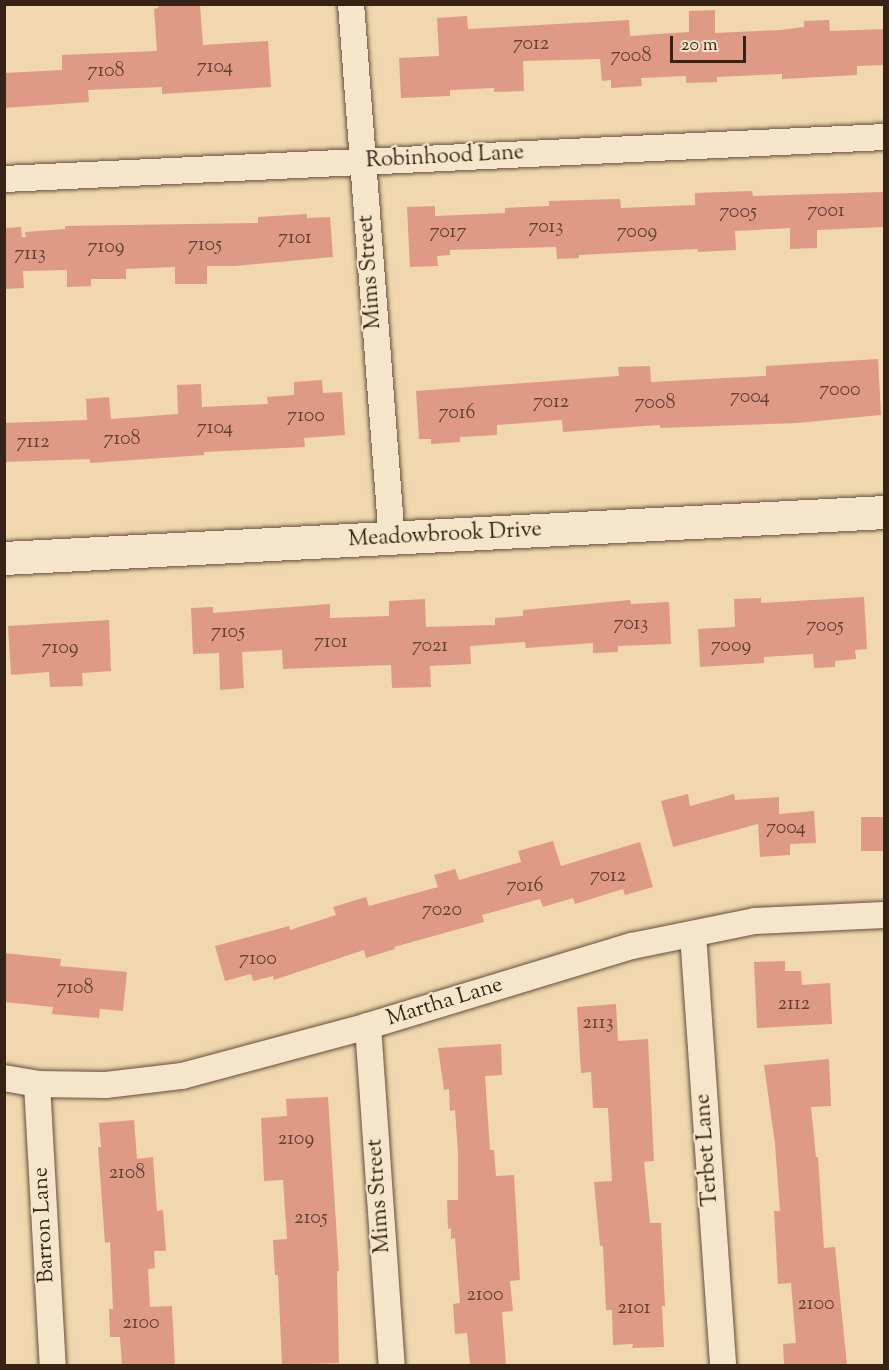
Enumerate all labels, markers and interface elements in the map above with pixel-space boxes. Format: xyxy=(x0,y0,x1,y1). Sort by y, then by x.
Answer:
scale bar xyxy=(673,24,750,62)
house number: 7012 xyxy=(513,32,549,56)
text: 20 m xyxy=(681,33,718,59)
house number: 7008 xyxy=(611,44,651,68)
house number: 7104 xyxy=(197,55,233,79)
house number: 7108 xyxy=(87,59,125,83)
street label: Robinhood Lane xyxy=(365,141,525,175)
house number: 7001 xyxy=(807,199,845,223)
house number: 7005 xyxy=(719,200,757,224)
street label: Mims Street xyxy=(354,214,388,330)
house number: 7013 xyxy=(529,215,563,239)
house number: 7017 xyxy=(430,220,466,244)
house number: 7009 xyxy=(617,220,657,244)
house number: 7101 xyxy=(278,226,312,250)
house number: 7105 xyxy=(188,233,222,257)
house number: 7109 xyxy=(88,235,124,259)
house number: 7113 xyxy=(14,242,46,266)
house number: 7000 xyxy=(819,378,861,402)
house number: 7004 xyxy=(730,385,770,409)
house number: 7012 xyxy=(533,390,569,414)
house number: 7008 xyxy=(635,391,675,415)
house number: 7016 xyxy=(439,401,475,425)
house number: 7100 xyxy=(287,404,325,428)
house number: 7104 xyxy=(197,416,233,440)
house number: 7108 xyxy=(103,427,141,451)
house number: 7112 xyxy=(17,430,49,454)
street label: Meadowbrook Drive xyxy=(348,518,542,554)
house number: 7013 xyxy=(614,612,648,636)
house number: 7005 xyxy=(806,614,844,638)
house number: 7105 xyxy=(211,620,245,644)
house number: 7101 xyxy=(314,630,348,654)
house number: 7021 xyxy=(412,634,448,658)
house number: 7009 xyxy=(711,634,751,658)
house number: 7109 xyxy=(42,636,78,660)
house number: 7004 xyxy=(766,816,806,840)
house number: 7012 xyxy=(590,864,626,888)
house number: 7016 xyxy=(507,874,543,898)
house number: 7020 xyxy=(422,898,462,922)
house number: 7100 xyxy=(239,947,277,971)
street label: Martha Lane xyxy=(384,973,506,1033)
house number: 7108 xyxy=(56,976,94,1000)
house number: 2112 xyxy=(778,992,810,1016)
house number: 2113 xyxy=(582,1011,614,1035)
street label: Terbet Lane xyxy=(691,1093,725,1207)
house number: 2109 xyxy=(278,1127,314,1151)
street label: Mims Street xyxy=(363,1138,397,1254)
house number: 2108 xyxy=(109,1161,145,1185)
street label: Barron Lane xyxy=(29,1166,61,1284)
house number: 2105 xyxy=(294,1206,328,1230)
house number: 2100 xyxy=(466,1283,504,1307)
house number: 2100 xyxy=(797,1292,835,1316)
house number: 2101 xyxy=(617,1296,651,1320)
house number: 2100 xyxy=(122,1311,160,1335)

